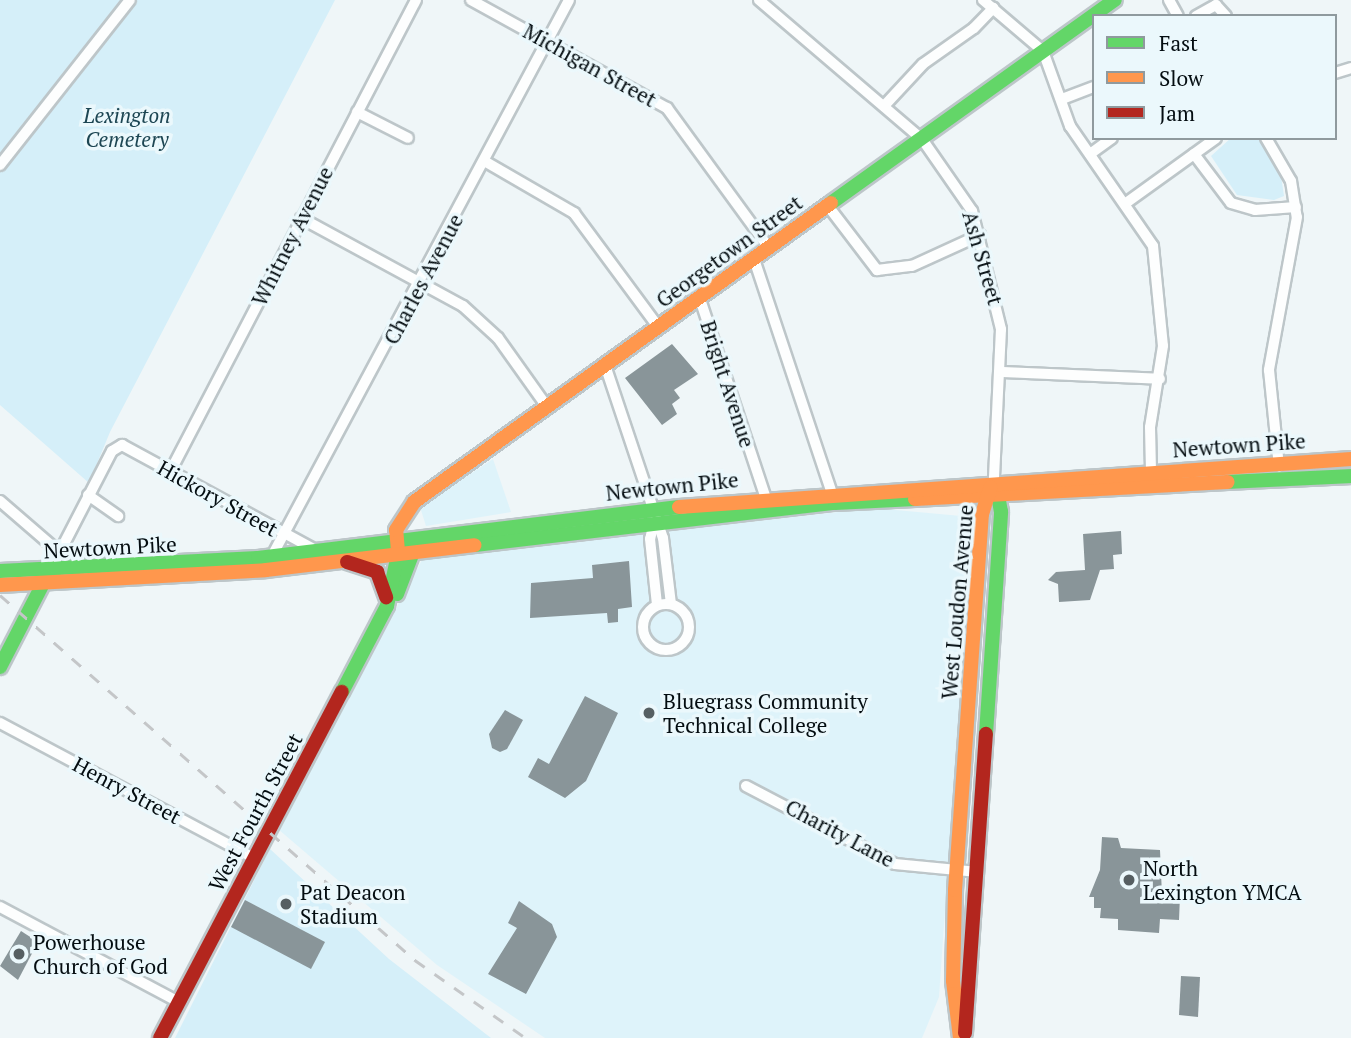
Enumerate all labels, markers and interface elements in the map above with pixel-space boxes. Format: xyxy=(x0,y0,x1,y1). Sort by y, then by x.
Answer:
legend xyxy=(1092,14,1337,140)
street label: Michigan Street xyxy=(519,18,661,112)
text: Fast xyxy=(1159,29,1198,57)
text: Slow xyxy=(1159,64,1203,92)
text: Jam xyxy=(1159,99,1195,127)
park label: Lexington Cemetery xyxy=(83,102,171,152)
street label: Whitney Avenue xyxy=(246,162,338,310)
street label: Georgetown Street xyxy=(651,190,807,312)
street label: Ash Street xyxy=(958,208,1008,308)
street label: Charles Avenue xyxy=(378,209,468,349)
street label: Bright Avenue xyxy=(696,317,760,451)
street label: Newtown Pike xyxy=(1172,428,1306,462)
street label: Hickory Street xyxy=(153,455,283,541)
street label: Newtown Pike xyxy=(604,467,740,505)
street label: West Loudon Avenue xyxy=(936,503,978,701)
street label: Newtown Pike xyxy=(43,531,177,563)
place label: Bluegrass Community Technical College xyxy=(663,688,868,738)
marker: Bluegrass Community Technical College xyxy=(641,705,657,721)
street label: West Fourth Street xyxy=(203,729,307,895)
street label: Henry Street xyxy=(69,751,185,829)
street label: Charity Lane xyxy=(781,794,899,872)
place label: North Lexington YMCA xyxy=(1143,855,1302,905)
marker: North Lexington YMCA xyxy=(1121,872,1137,888)
place label: Pat Deacon Stadium xyxy=(300,879,406,929)
marker: Pat Deacon Stadium xyxy=(278,896,294,912)
place label: Powerhouse Church of God xyxy=(33,929,168,979)
marker: Powerhouse Church of God xyxy=(11,946,27,962)

